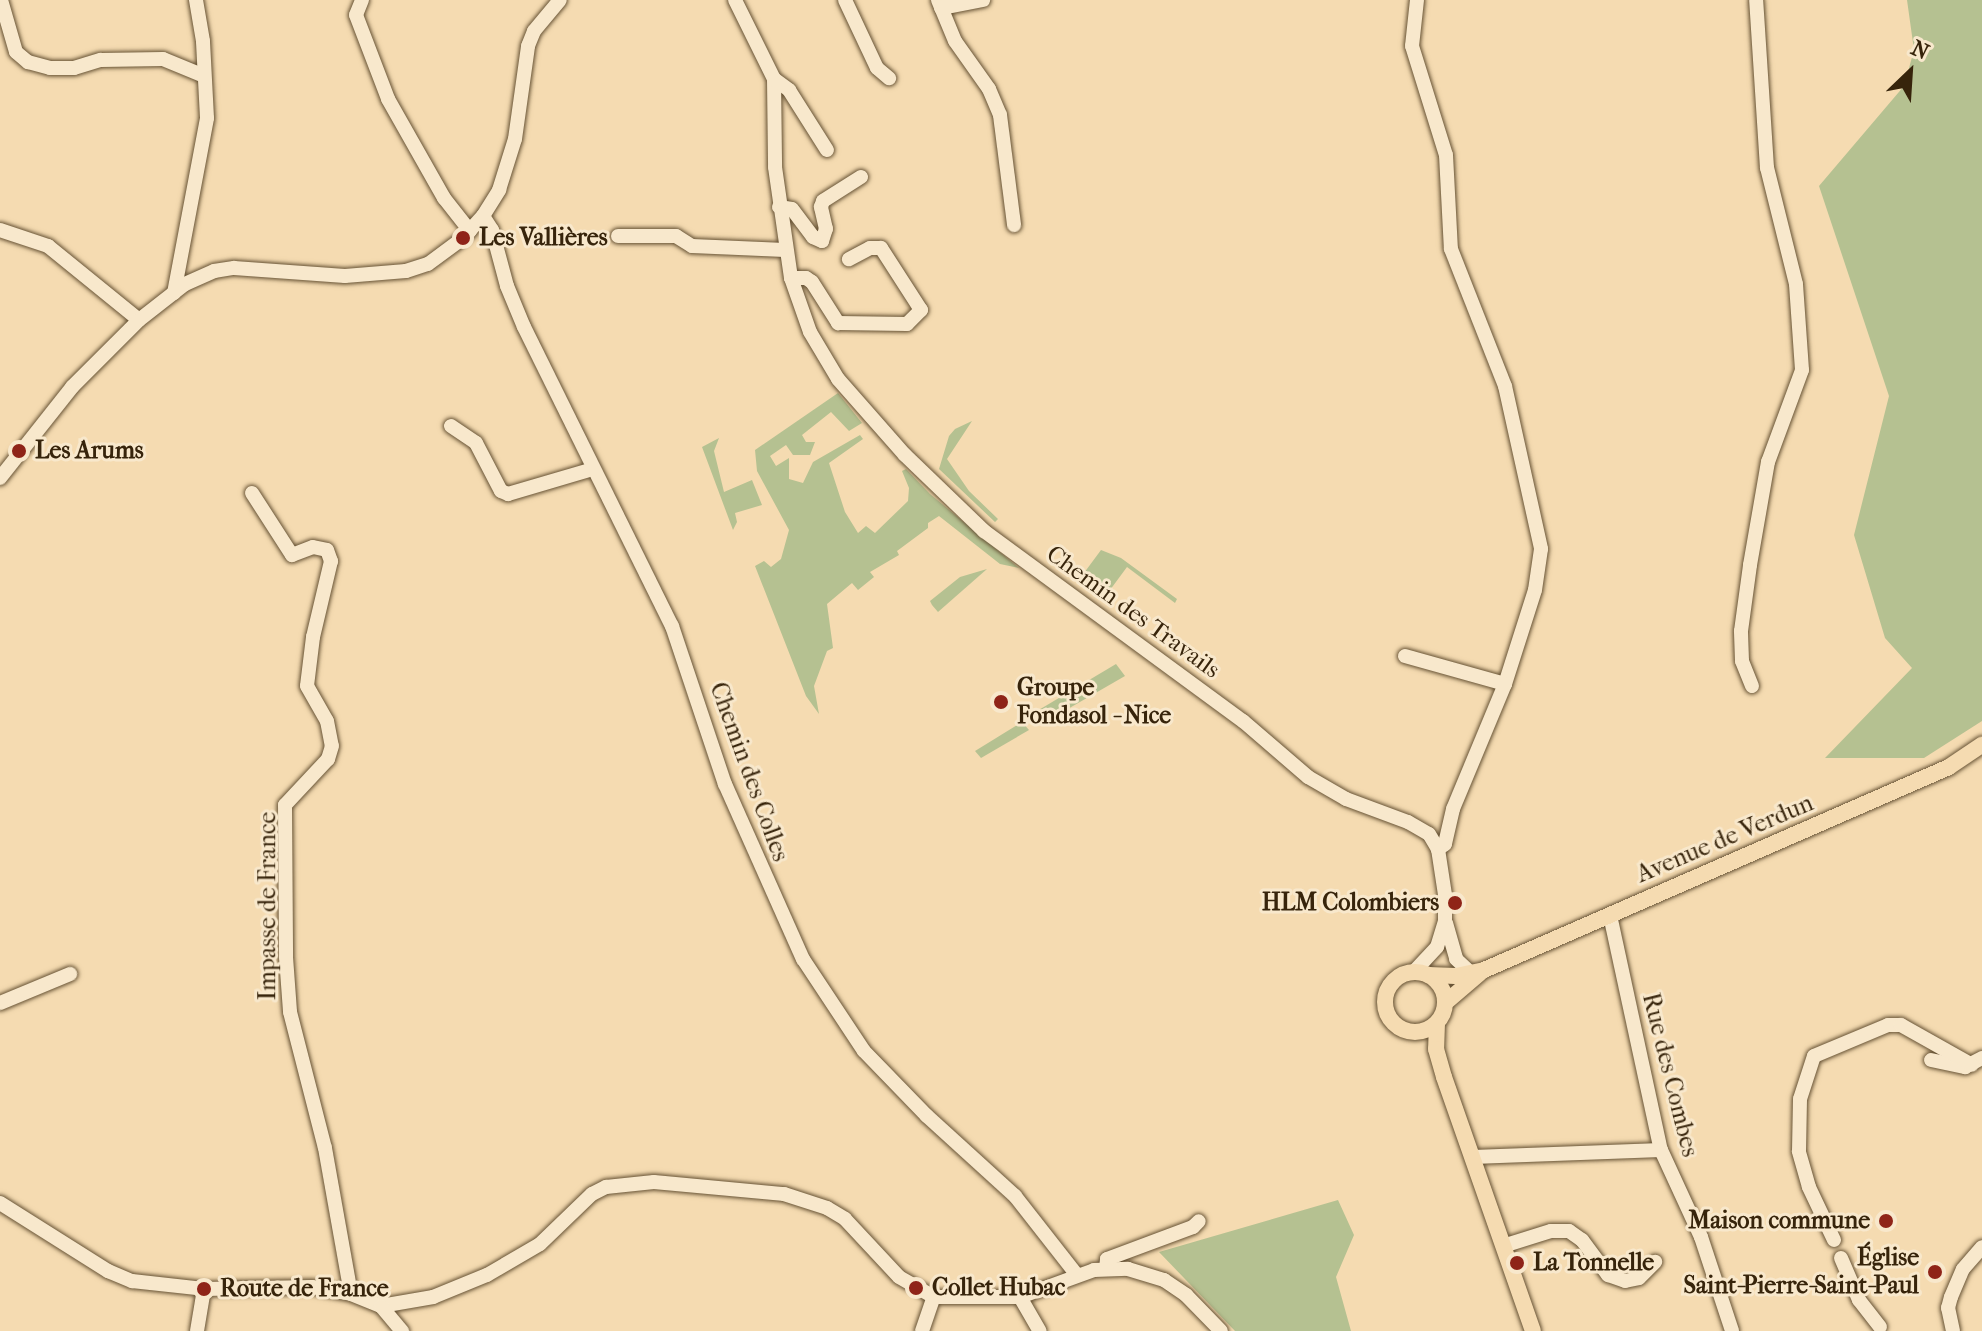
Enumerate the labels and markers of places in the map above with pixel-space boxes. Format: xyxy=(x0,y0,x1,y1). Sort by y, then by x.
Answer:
place label: Les Vallières xyxy=(479,224,608,252)
marker: Les Vallières xyxy=(454,229,472,247)
place label: Les Arums xyxy=(35,437,144,465)
marker: Les Arums xyxy=(10,442,28,460)
place label: Groupe Fondasol - Nice xyxy=(1017,674,1171,730)
marker: Groupe Fondasol - Nice xyxy=(992,693,1010,711)
place label: HLM Colombiers xyxy=(1262,889,1439,917)
marker: HLM Colombiers xyxy=(1446,894,1464,912)
place label: Maison commune xyxy=(1688,1207,1870,1235)
marker: Maison commune xyxy=(1877,1212,1895,1230)
place label: Église Saint-Pierre-Saint-Paul xyxy=(1684,1244,1919,1300)
place label: La Tonnelle xyxy=(1533,1249,1654,1277)
marker: La Tonnelle xyxy=(1508,1254,1526,1272)
marker: Église Saint-Pierre-Saint-Paul xyxy=(1926,1263,1944,1281)
place label: Collet Hubac xyxy=(932,1274,1065,1302)
place label: Route de France xyxy=(220,1275,389,1303)
marker: Collet Hubac xyxy=(907,1279,925,1297)
marker: Route de France xyxy=(195,1280,213,1298)

